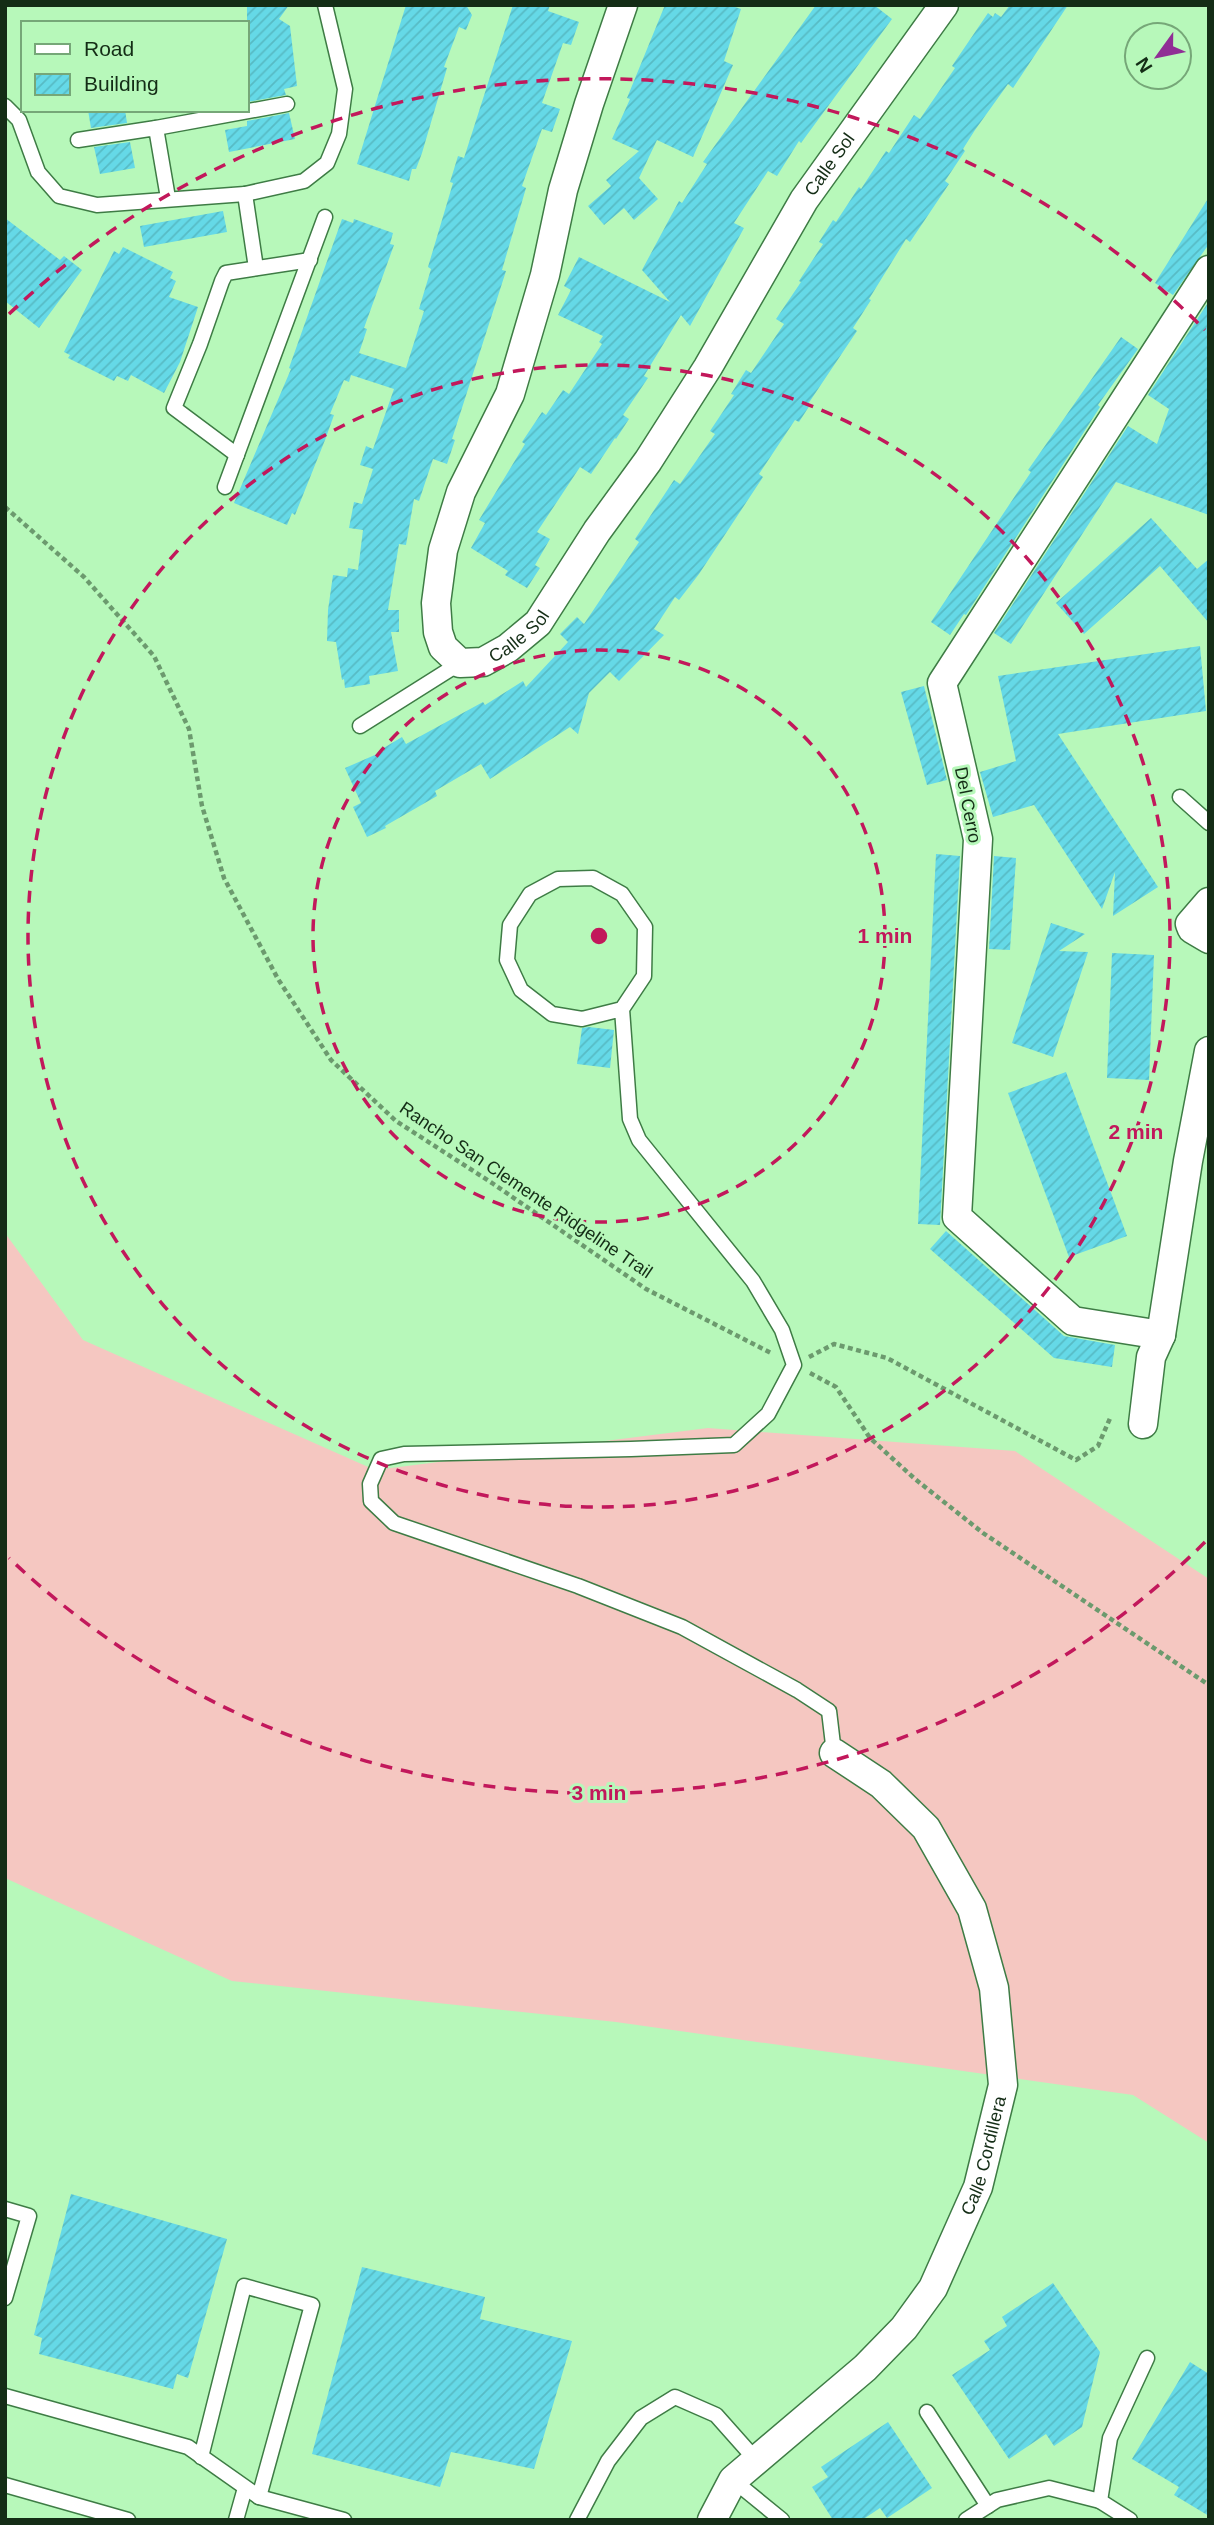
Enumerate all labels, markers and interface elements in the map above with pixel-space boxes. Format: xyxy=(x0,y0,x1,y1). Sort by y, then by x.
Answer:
legend xyxy=(21,21,248,112)
north arrow xyxy=(1123,21,1193,91)
text: Road xyxy=(84,37,134,60)
text: N xyxy=(1132,54,1157,76)
text: Building xyxy=(84,72,159,95)
street label: Calle Sol xyxy=(800,129,859,200)
street label: Calle Sol xyxy=(486,607,553,667)
street label: Del Cerro xyxy=(951,765,985,845)
centre of rings xyxy=(587,924,611,948)
text: 1 min xyxy=(858,924,912,947)
street label: Rancho San Clemente Ridgeline Trail xyxy=(396,1098,656,1282)
text: 2 min xyxy=(1109,1120,1163,1143)
text: 3 min xyxy=(572,1781,626,1804)
street label: Calle Cordillera xyxy=(957,2093,1010,2218)

